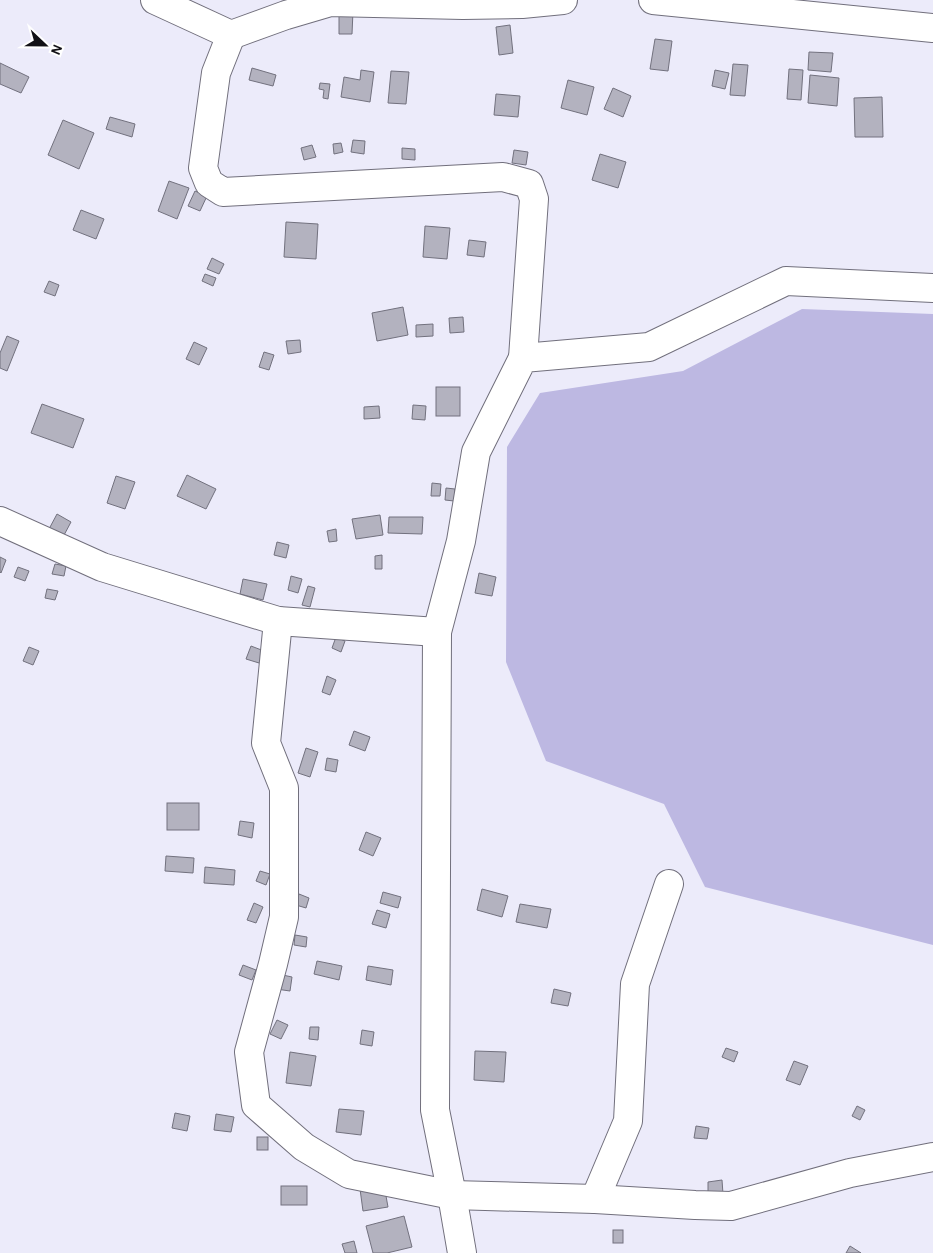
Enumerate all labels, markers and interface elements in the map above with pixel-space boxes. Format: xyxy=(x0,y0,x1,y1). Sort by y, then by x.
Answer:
north arrow xyxy=(20,20,70,70)
text: N xyxy=(48,42,64,57)

